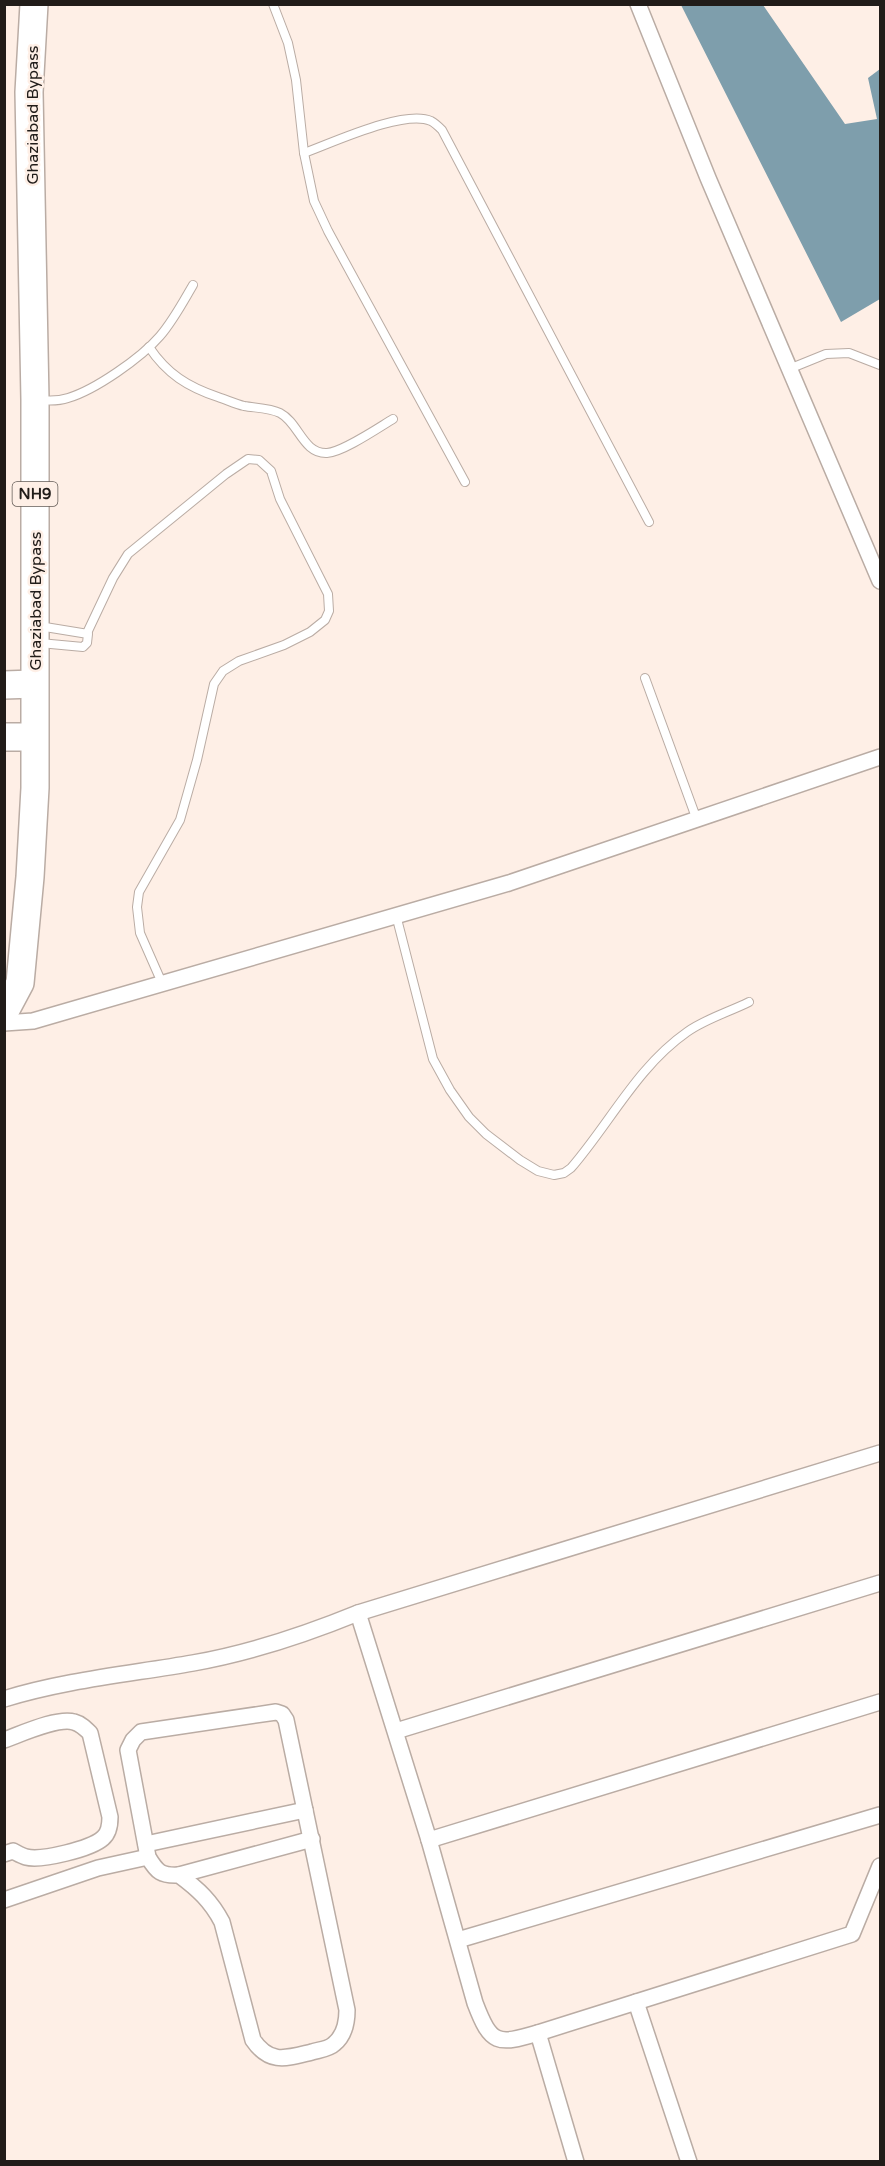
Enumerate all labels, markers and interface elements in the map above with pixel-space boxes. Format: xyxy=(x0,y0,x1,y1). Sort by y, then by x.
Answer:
street label: Ghaziabad Bypass xyxy=(23,45,43,185)
road number: NH9 xyxy=(12,482,57,506)
street label: Ghaziabad Bypass xyxy=(26,531,46,671)

